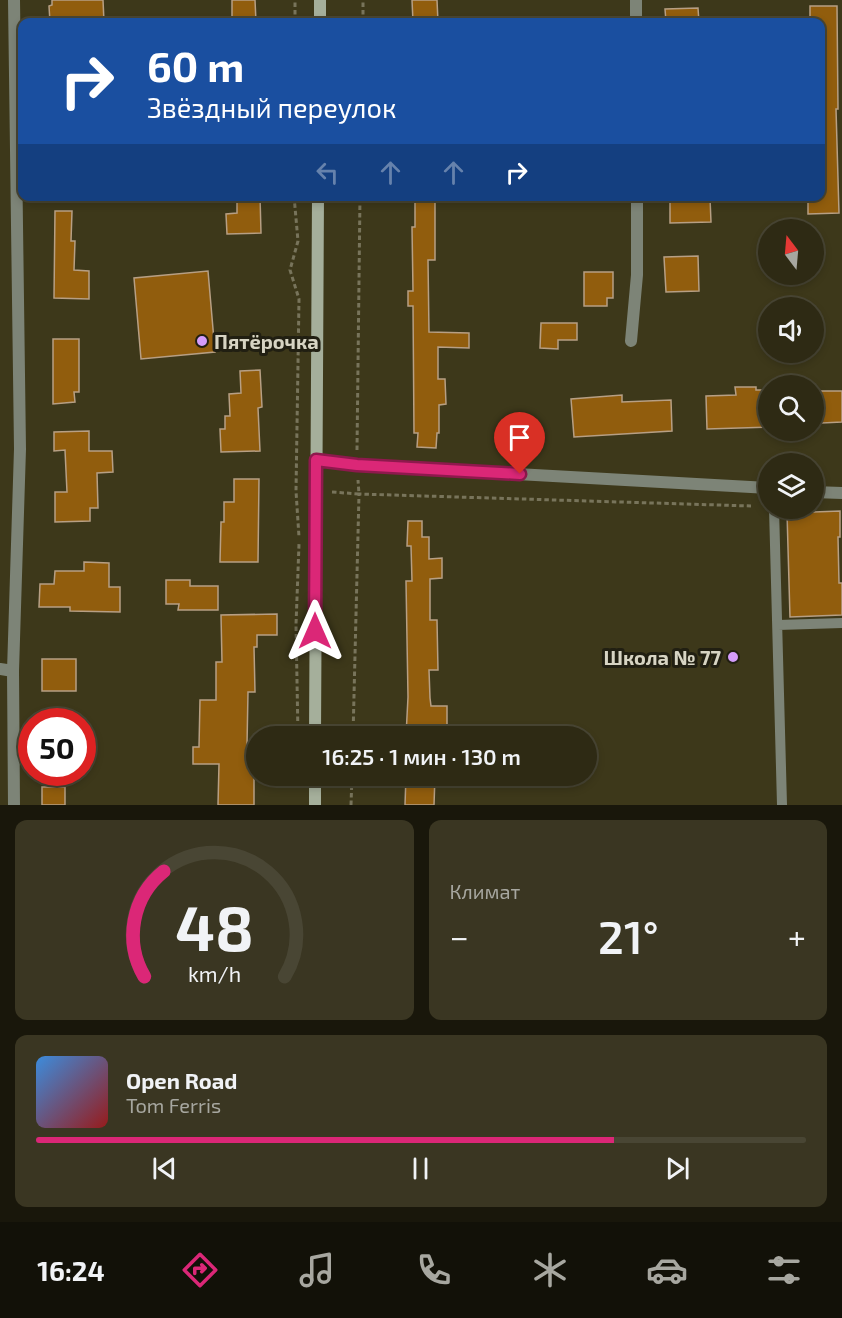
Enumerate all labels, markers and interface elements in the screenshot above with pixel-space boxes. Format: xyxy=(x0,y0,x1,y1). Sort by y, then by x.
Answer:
text: 60 m xyxy=(147,40,244,90)
icon: right xyxy=(48,42,126,120)
text: Звёздный переулок xyxy=(147,91,396,123)
icon: left xyxy=(311,156,344,189)
icon: ahead xyxy=(374,156,407,189)
icon: ahead xyxy=(437,156,470,189)
icon: right xyxy=(500,156,533,189)
north arrow xyxy=(758,219,824,285)
map controls xyxy=(758,219,824,519)
button: sound xyxy=(758,297,824,363)
place label: Пятёрочка xyxy=(214,329,319,353)
marker: Пятёрочка xyxy=(195,334,209,348)
button: search xyxy=(758,375,824,441)
pin xyxy=(494,412,545,474)
icon: arrive xyxy=(503,421,536,454)
button: layers xyxy=(758,453,824,519)
position arrow xyxy=(283,599,347,663)
place label: Школа № 77 xyxy=(603,645,721,669)
marker: Школа № 77 xyxy=(726,650,740,664)
speed limit sign: 50 xyxy=(18,708,96,786)
text: 16:25 · 1 мин · 130 m xyxy=(322,743,521,769)
text: Климат xyxy=(450,879,520,903)
text: 48 xyxy=(175,889,254,964)
text: 21° xyxy=(598,909,659,963)
text: − xyxy=(450,916,469,956)
text: + xyxy=(788,916,806,956)
text: km/h xyxy=(188,961,241,986)
text: Open Road xyxy=(126,1067,238,1093)
text: Tom Ferris xyxy=(126,1093,221,1117)
icon: previous xyxy=(148,1152,181,1185)
icon: pause xyxy=(404,1152,437,1185)
icon: next xyxy=(661,1152,694,1185)
icon: directions xyxy=(179,1249,221,1291)
icon: music xyxy=(296,1249,338,1291)
icon: phone xyxy=(413,1249,455,1291)
icon: climate xyxy=(529,1249,571,1291)
icon: car xyxy=(646,1249,688,1291)
icon: filters xyxy=(763,1249,805,1291)
text: 16:24 xyxy=(37,1254,105,1286)

